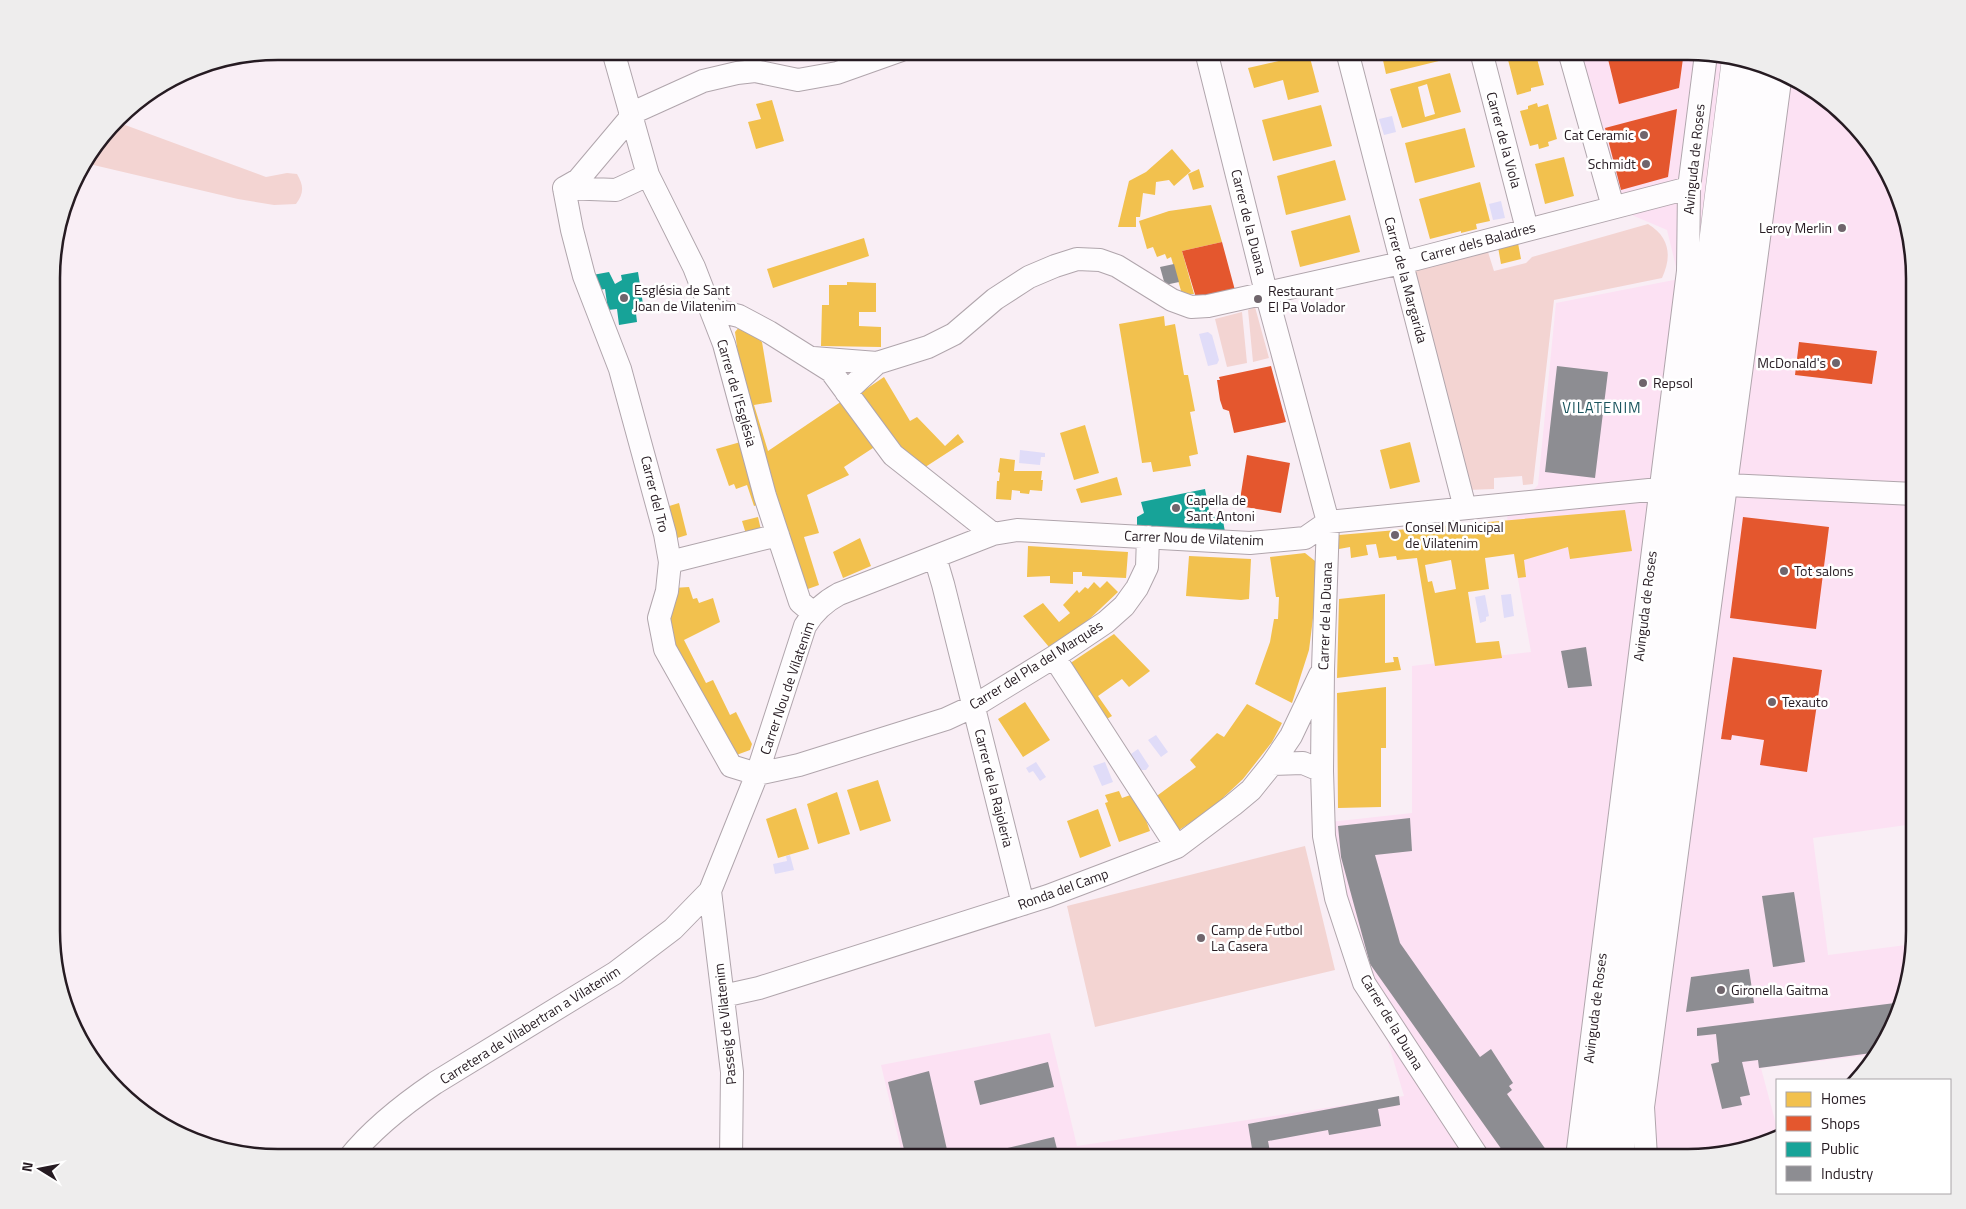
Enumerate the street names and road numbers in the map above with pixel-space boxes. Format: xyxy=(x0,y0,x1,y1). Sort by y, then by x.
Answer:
street label: Carrer de la Viola xyxy=(1482,89,1527,190)
street label: Avinguda de Roses xyxy=(1677,103,1710,215)
street label: Carrer de la Duana xyxy=(1226,167,1273,277)
street label: Carrer de la Margarida xyxy=(1380,214,1433,345)
street label: Carrer dels Baladres xyxy=(1418,216,1538,267)
street label: Carrer de l'Església xyxy=(712,337,763,449)
street label: Carrer del Tro xyxy=(636,453,675,534)
street label: Carrer Nou de Vilatenim xyxy=(1124,525,1264,550)
street label: Avinguda de Roses xyxy=(1627,550,1662,662)
street label: Carrer de la Duana xyxy=(1312,562,1337,670)
street label: Carrer del Pla del Marquès xyxy=(965,615,1107,714)
street label: Carrer Nou de Vilatenim xyxy=(754,618,819,757)
street label: Carrer de la Rajoleria xyxy=(970,726,1019,849)
street label: Ronda del Camp xyxy=(1014,862,1111,915)
street label: Avinguda de Roses xyxy=(1577,952,1612,1064)
street label: Carretera de Vilabertran a Vilatenim xyxy=(435,960,624,1089)
street label: Passeig de Vilatenim xyxy=(708,962,741,1086)
street label: Carrer de la Duana xyxy=(1356,970,1429,1073)

